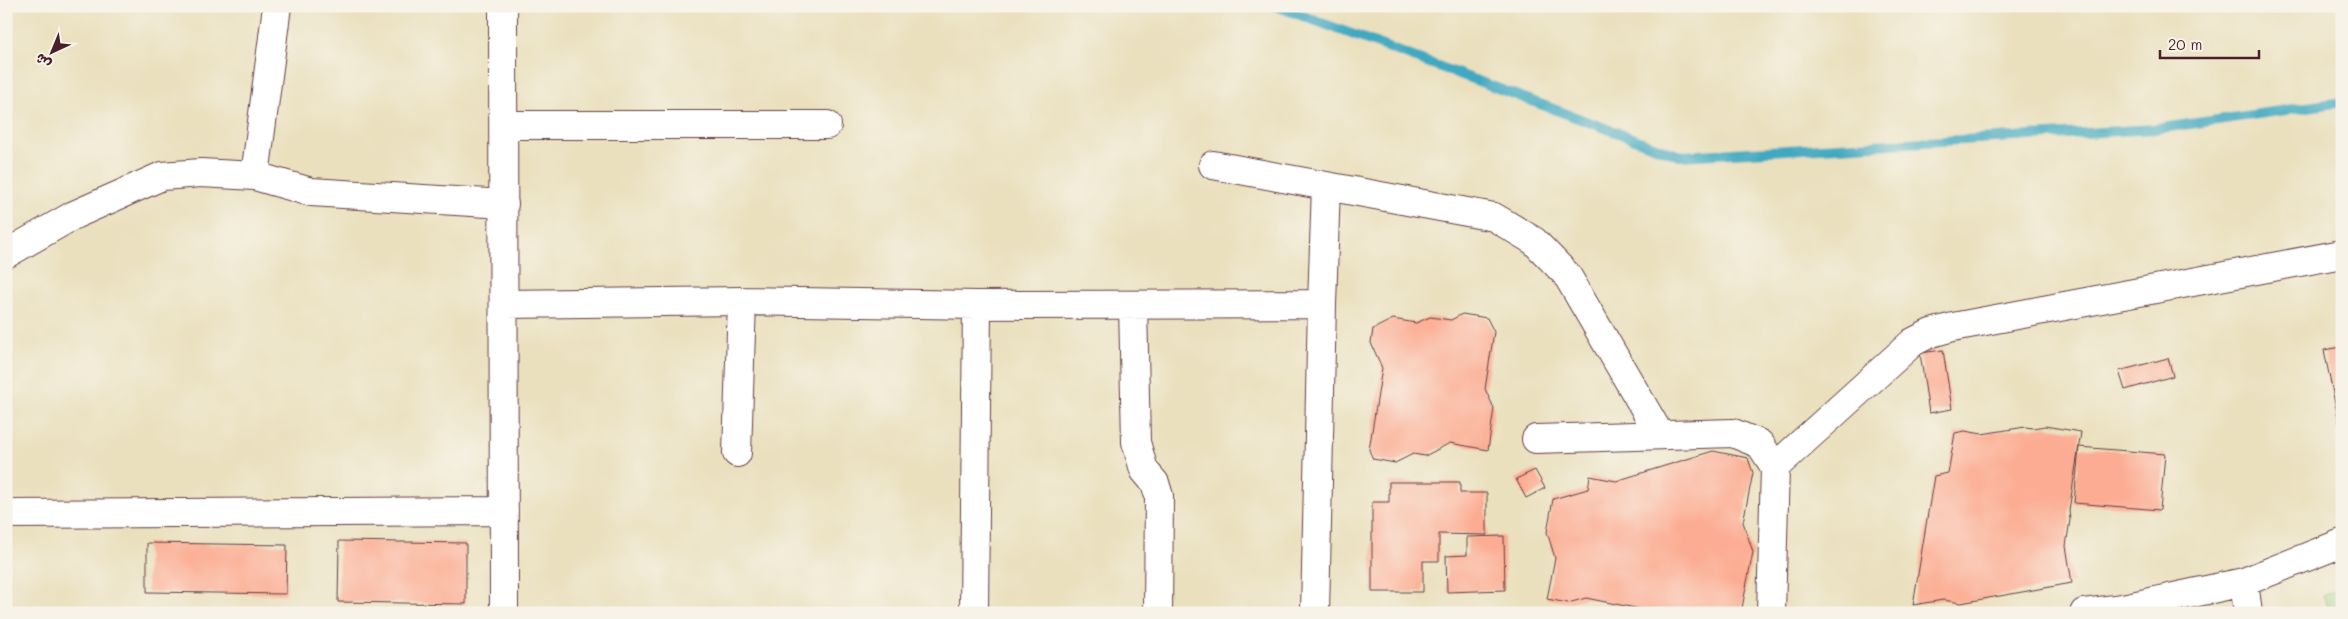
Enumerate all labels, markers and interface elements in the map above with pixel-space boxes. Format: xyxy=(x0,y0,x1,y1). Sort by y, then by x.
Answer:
north arrow xyxy=(28,28,78,78)
scale bar xyxy=(2160,28,2259,60)
text: 20 m xyxy=(2168,34,2202,54)
text: ش xyxy=(30,50,55,74)

